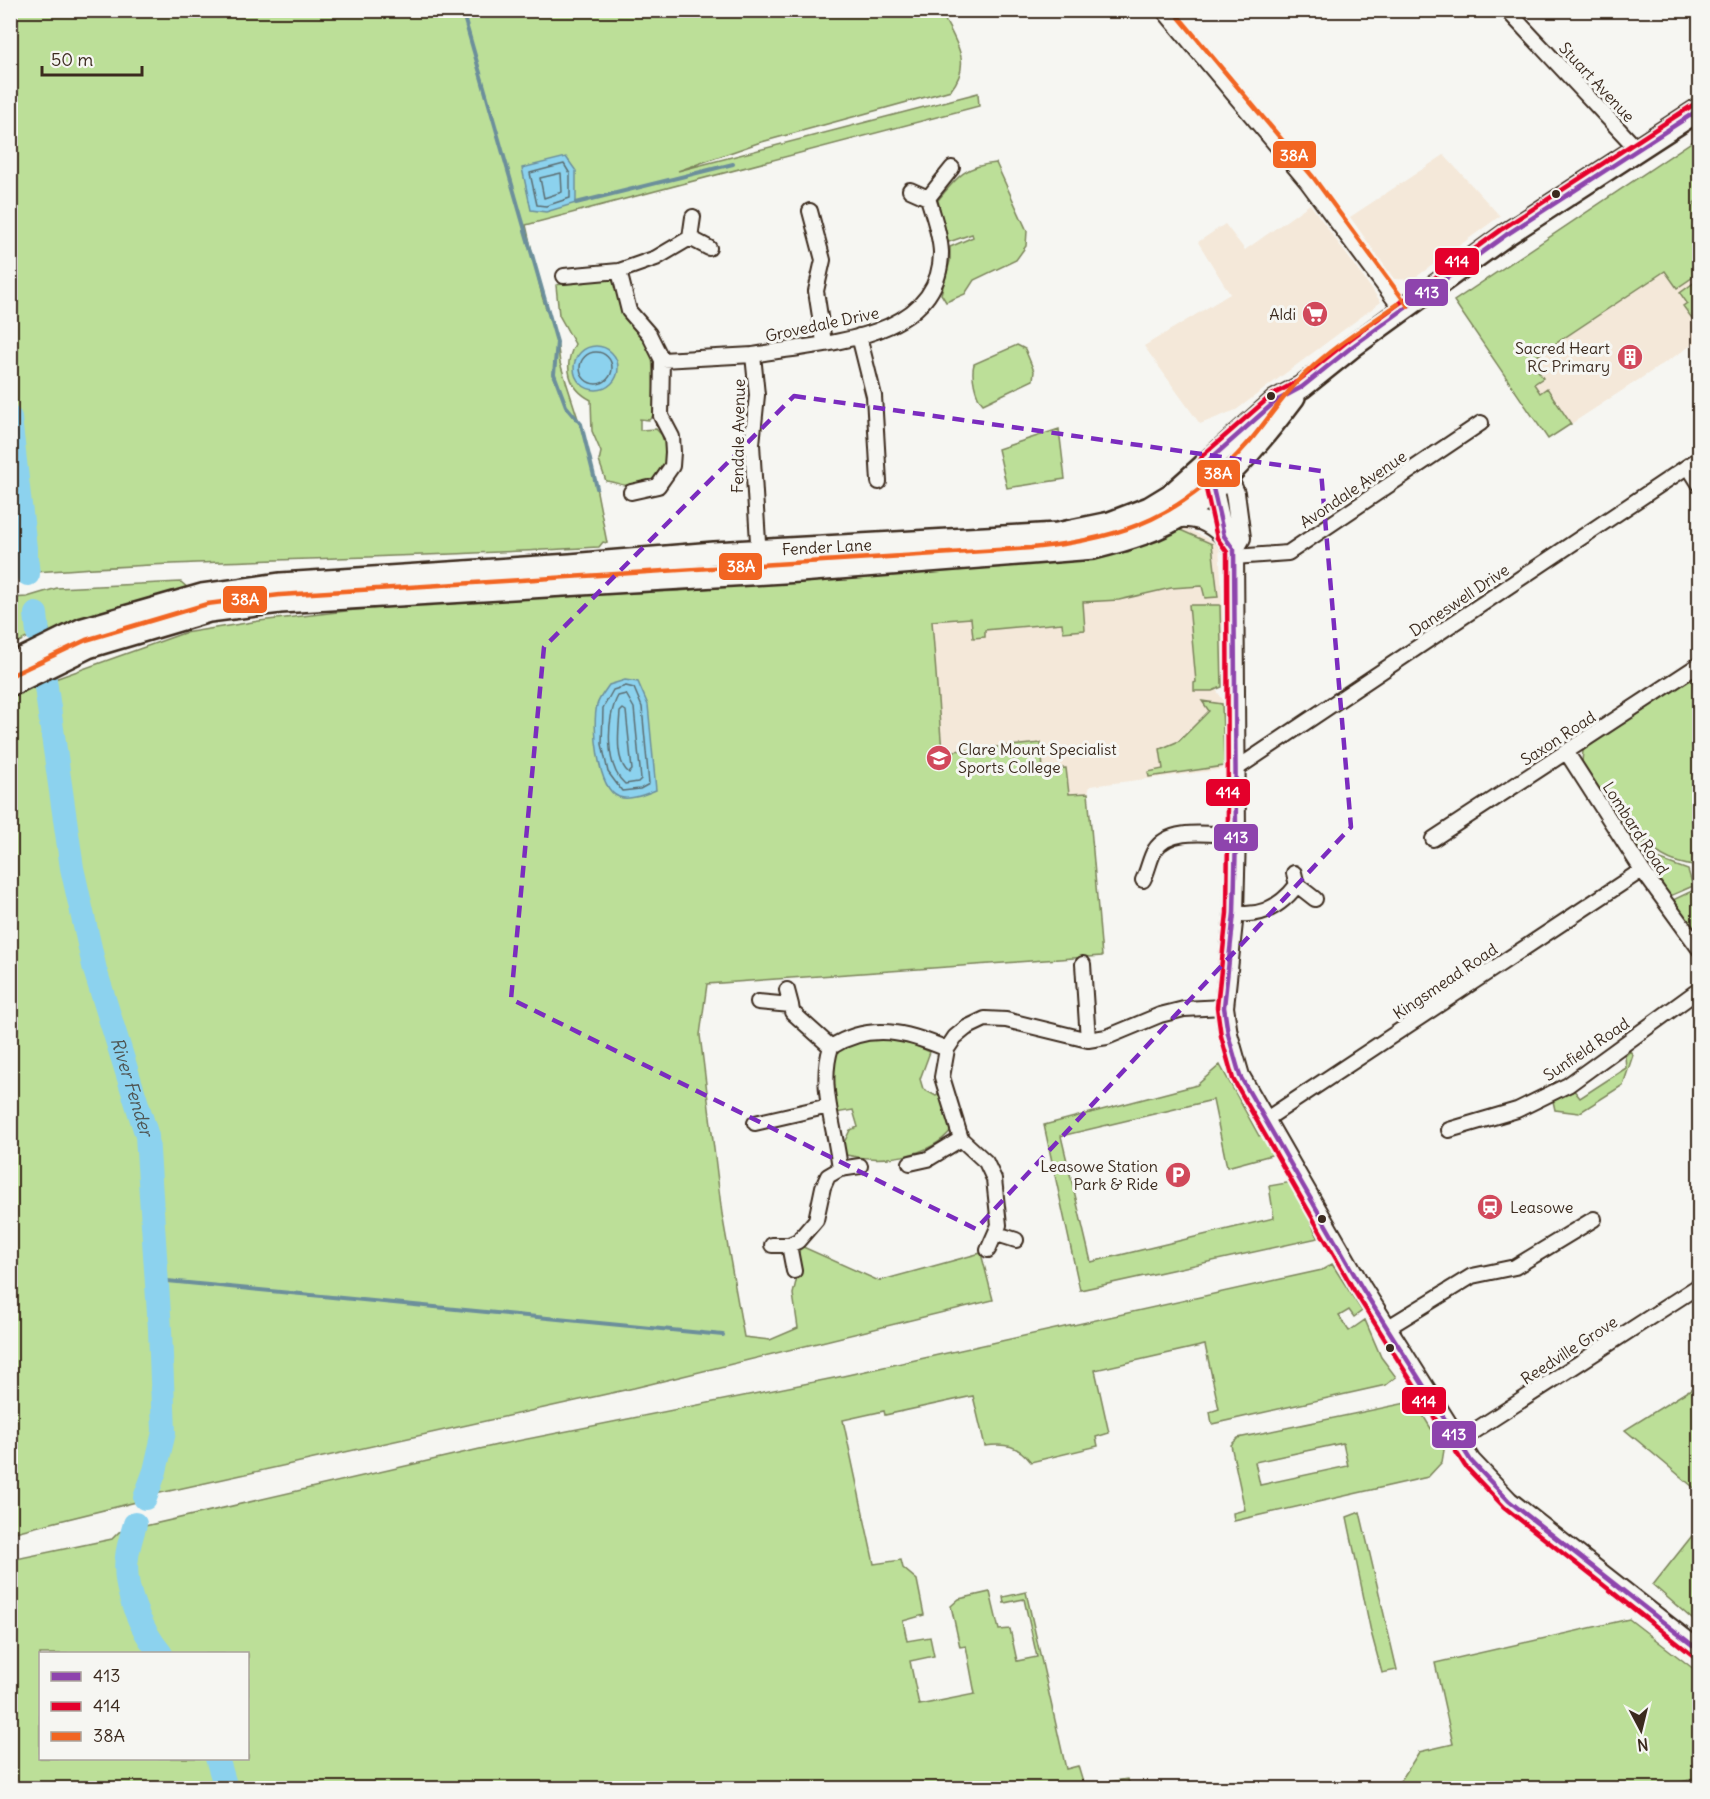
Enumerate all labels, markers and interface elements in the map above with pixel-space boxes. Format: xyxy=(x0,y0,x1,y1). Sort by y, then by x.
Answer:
street label: Stuart Avenue xyxy=(1555,38,1639,126)
scale bar xyxy=(42,39,142,77)
text: 50 m xyxy=(51,48,93,71)
line badge: 38A xyxy=(1272,140,1317,169)
text: 38A xyxy=(1280,145,1308,165)
unlabelled marker xyxy=(1550,188,1562,200)
line badge: 414 xyxy=(1434,247,1480,276)
text: 414 xyxy=(1445,251,1469,271)
line badge: 413 xyxy=(1404,278,1449,307)
text: 413 xyxy=(1415,282,1439,302)
supermarket icon: Aldi xyxy=(1300,299,1330,329)
street label: Grovedale Drive xyxy=(763,302,881,346)
place label: Aldi xyxy=(1269,304,1296,324)
place label: Sacred Heart RC Primary xyxy=(1515,338,1611,376)
building icon: Sacred Heart RC Primary xyxy=(1615,342,1645,372)
street label: Fendale Avenue xyxy=(727,379,749,493)
unlabelled marker xyxy=(1265,390,1277,402)
street label: Avondale Avenue xyxy=(1296,446,1410,532)
line badge: 38A xyxy=(1196,459,1241,488)
text: 38A xyxy=(1204,463,1232,483)
street label: Fender Lane xyxy=(781,534,872,559)
line badge: 38A xyxy=(718,552,763,581)
text: 38A xyxy=(727,556,755,576)
street label: Daneswell Drive xyxy=(1405,559,1513,641)
line badge: 38A xyxy=(222,585,268,614)
text: 38A xyxy=(231,589,259,609)
street label: Saxon Road xyxy=(1517,706,1599,770)
place label: Clare Mount Specialist Sports College xyxy=(958,739,1117,777)
school or university icon: Clare Mount Specialist Sports College xyxy=(924,743,954,773)
line badge: 414 xyxy=(1205,778,1251,807)
street label: Lombard Road xyxy=(1599,778,1673,878)
text: 414 xyxy=(1216,782,1240,802)
line badge: 413 xyxy=(1213,823,1259,852)
text: 413 xyxy=(1224,827,1248,847)
street label: Kingsmead Road xyxy=(1389,939,1501,1023)
street label: Sunfield Road xyxy=(1539,1013,1633,1085)
water label: River Fender xyxy=(106,1034,159,1142)
place label: Leasowe Station Park & Ride xyxy=(1040,1156,1158,1194)
parking icon: Leasowe Station Park & Ride xyxy=(1163,1160,1193,1190)
station icon: Leasowe xyxy=(1475,1192,1505,1222)
place label: Leasowe xyxy=(1510,1197,1573,1217)
unlabelled marker xyxy=(1316,1213,1328,1225)
street label: Reedville Grove xyxy=(1517,1311,1621,1389)
unlabelled marker xyxy=(1384,1342,1396,1354)
line badge: 414 xyxy=(1401,1386,1447,1415)
text: 414 xyxy=(1412,1391,1436,1411)
line badge: 413 xyxy=(1431,1420,1477,1449)
text: 413 xyxy=(1442,1424,1466,1444)
legend xyxy=(39,1652,249,1760)
text: 413 xyxy=(93,1664,121,1687)
text: 414 xyxy=(93,1694,121,1717)
north arrow xyxy=(1611,1700,1671,1760)
text: 38A xyxy=(93,1724,125,1747)
text: N xyxy=(1636,1734,1650,1755)

